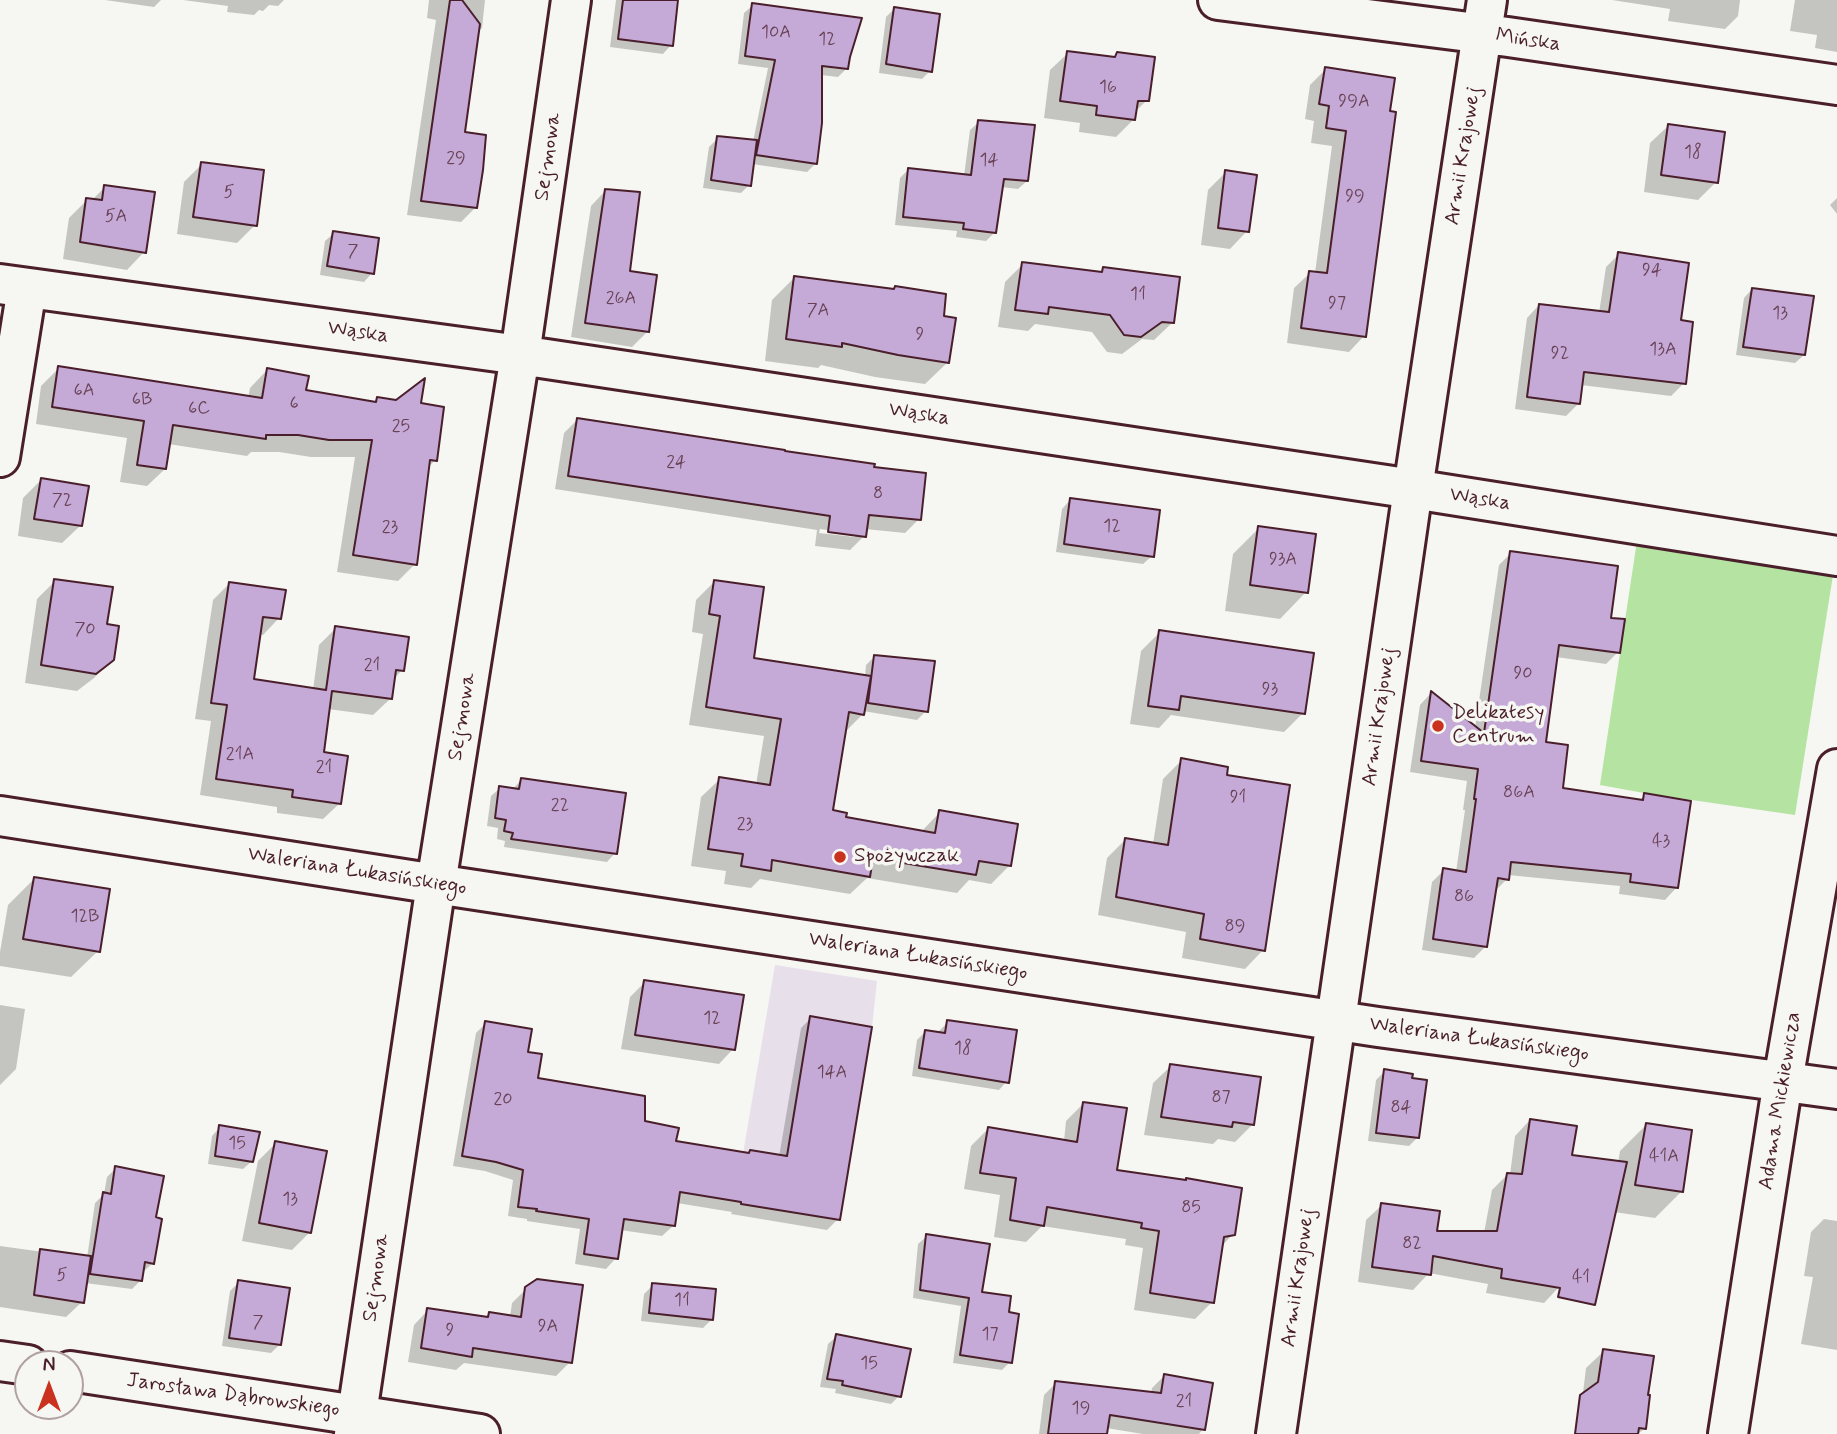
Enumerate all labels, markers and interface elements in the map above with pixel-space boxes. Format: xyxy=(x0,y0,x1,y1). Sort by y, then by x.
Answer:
house number: 10A xyxy=(761,22,791,44)
street label: Mińska xyxy=(1494,24,1562,58)
house number: 12 xyxy=(818,29,836,51)
house number: 16 xyxy=(1099,77,1117,99)
street label: Armii Krajowej xyxy=(1441,85,1487,227)
house number: 99A xyxy=(1338,91,1370,113)
street label: Sejmowa xyxy=(530,111,568,203)
house number: 18 xyxy=(1684,142,1702,164)
house number: 29 xyxy=(446,148,466,170)
house number: 14 xyxy=(980,150,998,172)
house number: 5 xyxy=(224,182,234,204)
house number: 99 xyxy=(1345,186,1365,208)
house number: 5A xyxy=(105,206,127,228)
house number: 7 xyxy=(348,241,358,263)
house number: 94 xyxy=(1642,260,1662,282)
house number: 11 xyxy=(1130,284,1146,306)
house number: 26A xyxy=(606,288,636,310)
house number: 97 xyxy=(1328,293,1346,315)
house number: 7A xyxy=(807,300,829,322)
house number: 13 xyxy=(1772,303,1788,325)
street label: Wąska xyxy=(326,316,390,350)
house number: 9 xyxy=(916,324,924,346)
house number: 13A xyxy=(1649,339,1677,361)
house number: 92 xyxy=(1551,343,1569,365)
house number: 6A xyxy=(74,380,94,402)
house number: 6B xyxy=(132,389,152,411)
house number: 6 xyxy=(289,393,299,415)
house number: 6C xyxy=(188,398,210,420)
street label: Wąska xyxy=(887,398,951,432)
house number: 25 xyxy=(392,416,410,438)
house number: 24 xyxy=(666,452,686,474)
house number: 8 xyxy=(873,483,883,505)
street label: Wąska xyxy=(1448,483,1512,517)
house number: 72 xyxy=(52,490,72,512)
house number: 12 xyxy=(1103,516,1121,538)
house number: 23 xyxy=(382,517,398,539)
house number: 93A xyxy=(1269,549,1297,571)
house number: 70 xyxy=(74,619,96,641)
street label: Armii Krajowej xyxy=(1358,646,1402,788)
house number: 21 xyxy=(364,655,380,677)
house number: 90 xyxy=(1513,663,1533,685)
street label: Sejmowa xyxy=(444,671,482,763)
house number: 93 xyxy=(1262,679,1278,701)
place label: Delikatesy Centrum xyxy=(1452,701,1544,751)
marker: Delikatesy Centrum xyxy=(1430,718,1446,734)
house number: 21A xyxy=(226,744,254,766)
house number: 21 xyxy=(316,757,332,779)
house number: 86A xyxy=(1503,782,1535,804)
house number: 91 xyxy=(1230,787,1246,809)
house number: 22 xyxy=(551,795,569,817)
house number: 23 xyxy=(737,814,753,836)
house number: 43 xyxy=(1652,831,1670,853)
street label: Waleriana Łukasińskiego xyxy=(246,842,468,902)
place label: Spożywczak xyxy=(854,844,959,870)
marker: Spożywczak xyxy=(832,849,848,865)
house number: 86 xyxy=(1454,886,1474,908)
house number: 12B xyxy=(71,906,99,928)
house number: 89 xyxy=(1225,916,1245,938)
street label: Waleriana Łukasińskiego xyxy=(807,927,1029,987)
house number: 12 xyxy=(703,1008,721,1030)
street label: Adama Mickiewicza xyxy=(1754,1010,1808,1192)
street label: Waleriana Łukasińskiego xyxy=(1368,1012,1590,1068)
house number: 18 xyxy=(954,1038,972,1060)
house number: 14A xyxy=(817,1062,847,1084)
house number: 87 xyxy=(1211,1087,1231,1109)
house number: 20 xyxy=(493,1089,513,1111)
house number: 84 xyxy=(1390,1097,1412,1119)
house number: 15 xyxy=(228,1133,246,1155)
house number: 41A xyxy=(1649,1146,1679,1168)
house number: 13 xyxy=(282,1189,298,1211)
house number: 85 xyxy=(1181,1197,1201,1219)
street label: Armii Krajowej xyxy=(1277,1207,1321,1349)
street label: Sejmowa xyxy=(358,1232,396,1324)
house number: 82 xyxy=(1402,1233,1422,1255)
house number: 5 xyxy=(57,1265,67,1287)
house number: 41 xyxy=(1572,1267,1590,1289)
house number: 11 xyxy=(674,1290,690,1312)
house number: 7 xyxy=(253,1312,263,1334)
house number: 9A xyxy=(538,1316,558,1338)
house number: 9 xyxy=(446,1320,454,1342)
house number: 17 xyxy=(981,1324,999,1346)
north arrow xyxy=(14,1350,84,1420)
text: N xyxy=(43,1353,55,1378)
house number: 15 xyxy=(860,1353,878,1375)
street label: Jarosława Dąbrowskiego xyxy=(125,1369,341,1423)
house number: 21 xyxy=(1176,1391,1192,1413)
house number: 19 xyxy=(1072,1398,1090,1420)

